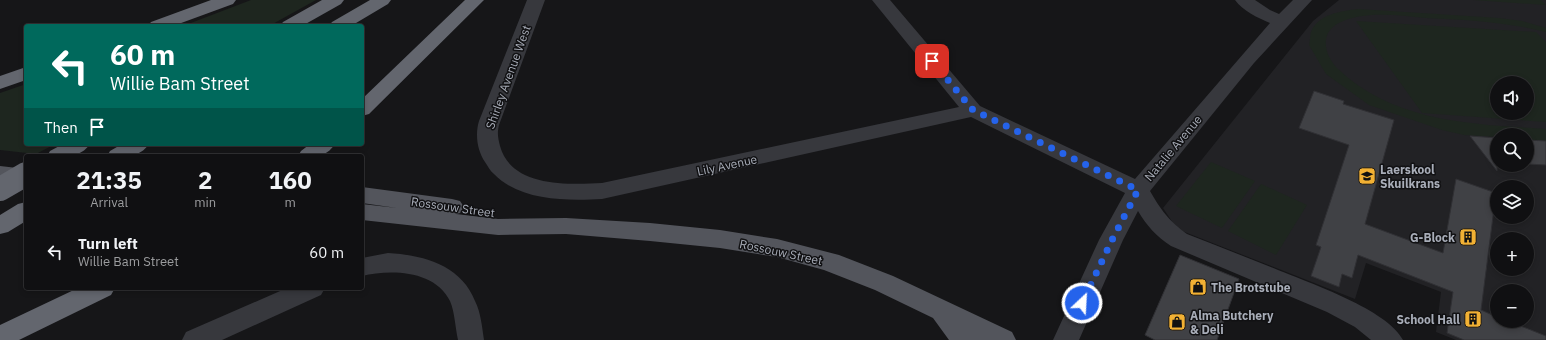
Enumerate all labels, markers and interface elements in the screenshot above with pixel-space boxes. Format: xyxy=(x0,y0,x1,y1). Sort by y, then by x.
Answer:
street label: Shirley Avenue West xyxy=(482,23,534,131)
text: 60 m xyxy=(110,36,175,73)
icon: left xyxy=(44,40,96,92)
pin xyxy=(915,44,949,78)
icon: arrive xyxy=(921,50,943,72)
text: Willie Bam Street xyxy=(110,72,250,95)
map controls xyxy=(1490,76,1534,328)
button: sound xyxy=(1490,76,1534,120)
street label: Natalie Avenue xyxy=(1141,112,1205,184)
icon: arrive xyxy=(86,116,108,138)
text: Then xyxy=(44,118,78,137)
button: search xyxy=(1490,128,1534,172)
street label: Lily Avenue xyxy=(696,151,759,179)
place label: Laerskool Skuilkrans xyxy=(1380,162,1440,191)
text: 21:35 xyxy=(76,164,142,196)
text: 2 xyxy=(198,164,212,196)
text: 160 xyxy=(268,164,312,196)
school or university icon: Laerskool Skuilkrans xyxy=(1357,166,1377,186)
button: layers xyxy=(1490,180,1534,224)
text: Arrival xyxy=(90,194,128,211)
text: min xyxy=(194,194,216,211)
text: m xyxy=(284,194,296,211)
street label: Rossouw Street xyxy=(410,194,496,220)
building icon: G-Block xyxy=(1458,227,1478,247)
place label: G-Block xyxy=(1410,230,1455,245)
button: + xyxy=(1490,232,1534,276)
text: Turn left xyxy=(78,234,138,253)
street label: Rossouw Street xyxy=(738,236,824,268)
icon: left xyxy=(44,241,66,263)
text: 60 m xyxy=(309,243,344,262)
text: Willie Bam Street xyxy=(78,253,179,270)
shop icon: The Brotstube xyxy=(1188,277,1208,297)
place label: The Brotstube xyxy=(1211,280,1291,295)
position arrow xyxy=(1061,282,1103,324)
button: − xyxy=(1490,284,1534,328)
place label: Alma Butchery & Deli xyxy=(1190,308,1274,337)
building icon: School Hall xyxy=(1463,309,1483,329)
shop icon: Alma Butchery & Deli xyxy=(1167,312,1187,332)
place label: School Hall xyxy=(1396,312,1460,327)

